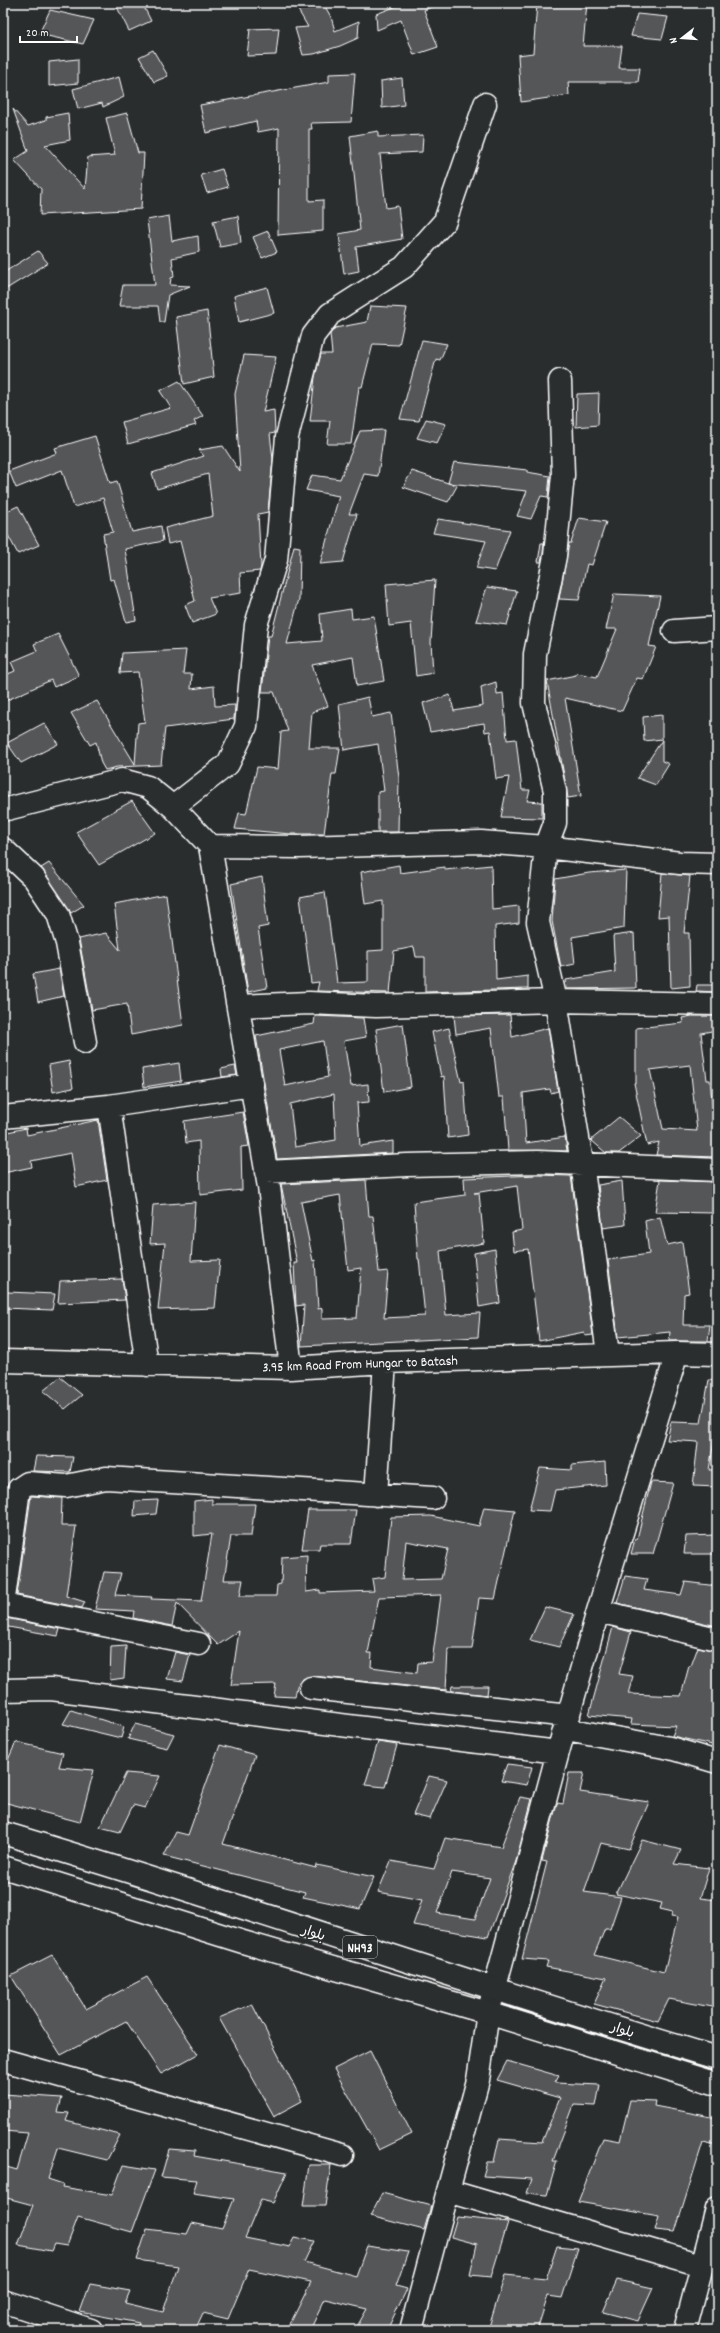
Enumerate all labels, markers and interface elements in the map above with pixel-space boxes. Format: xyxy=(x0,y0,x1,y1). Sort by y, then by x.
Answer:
scale bar xyxy=(20,18,77,44)
north arrow xyxy=(662,18,702,58)
text: 20 m xyxy=(26,25,49,42)
text: N xyxy=(666,35,683,45)
street label: 3.95 km Road From Hungar to Batash xyxy=(262,1352,458,1378)
street label: بلوار xyxy=(298,1920,328,1947)
road number: NH93 xyxy=(343,1936,377,1958)
street label: بلوار xyxy=(607,2017,637,2044)

